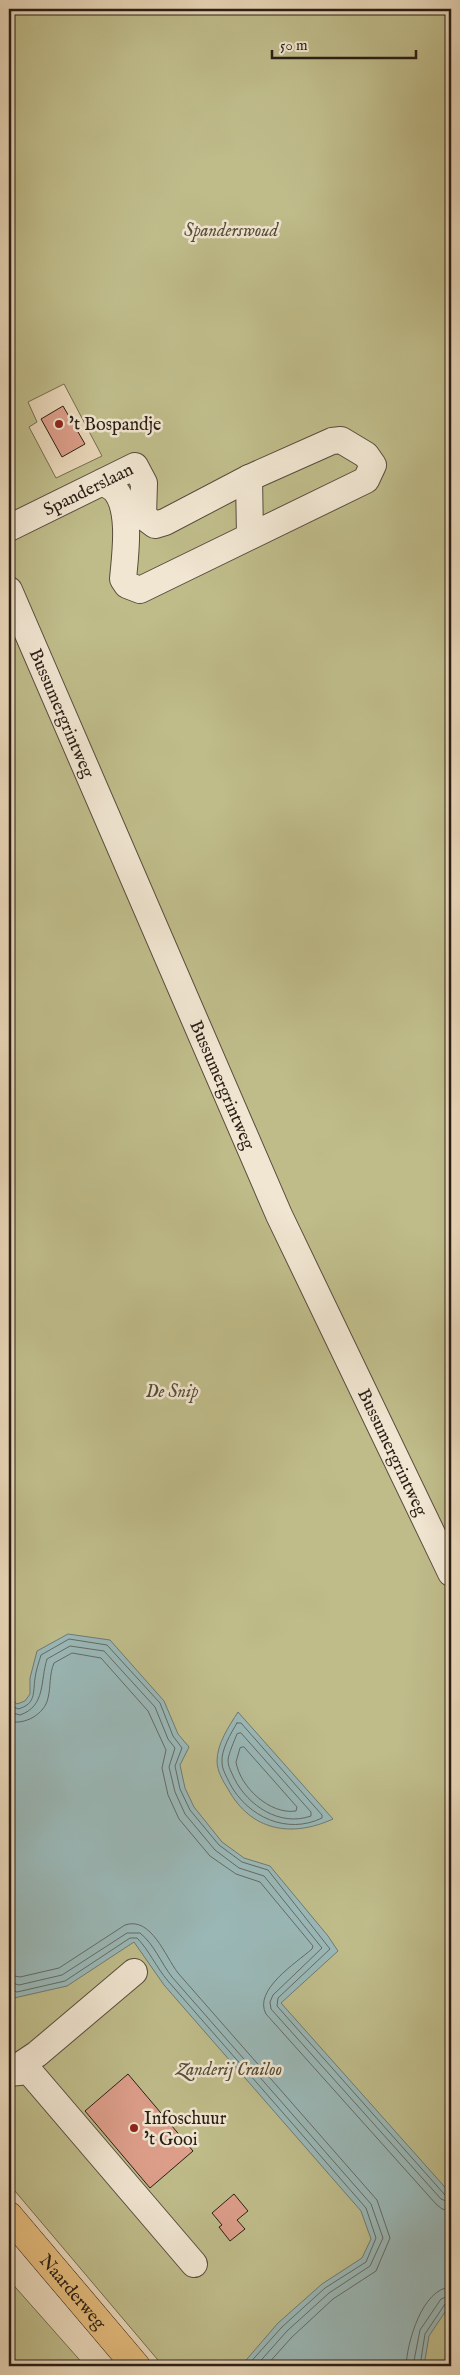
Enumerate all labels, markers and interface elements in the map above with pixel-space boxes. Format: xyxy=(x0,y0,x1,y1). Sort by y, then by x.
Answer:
scale bar xyxy=(272,28,416,60)
text: 50 m xyxy=(280,36,308,55)
park label: Spanderswoud xyxy=(184,220,279,243)
place label: 't Bospandje xyxy=(69,414,161,437)
marker: 't Bospandje xyxy=(53,418,65,430)
street label: Spanderslaan xyxy=(40,459,138,522)
street label: Bussumergrintweg xyxy=(23,645,99,782)
street label: Bussumergrintweg xyxy=(183,1017,260,1154)
park label: De Snip xyxy=(146,1381,198,1404)
street label: Bussumergrintweg xyxy=(351,1385,432,1521)
park label: Zanderij Crailoo xyxy=(174,2059,282,2082)
place label: Infoschuur 't Gooi xyxy=(144,2108,227,2152)
marker: Infoschuur 't Gooi xyxy=(128,2122,140,2134)
street label: Naarderweg xyxy=(33,2250,110,2335)

